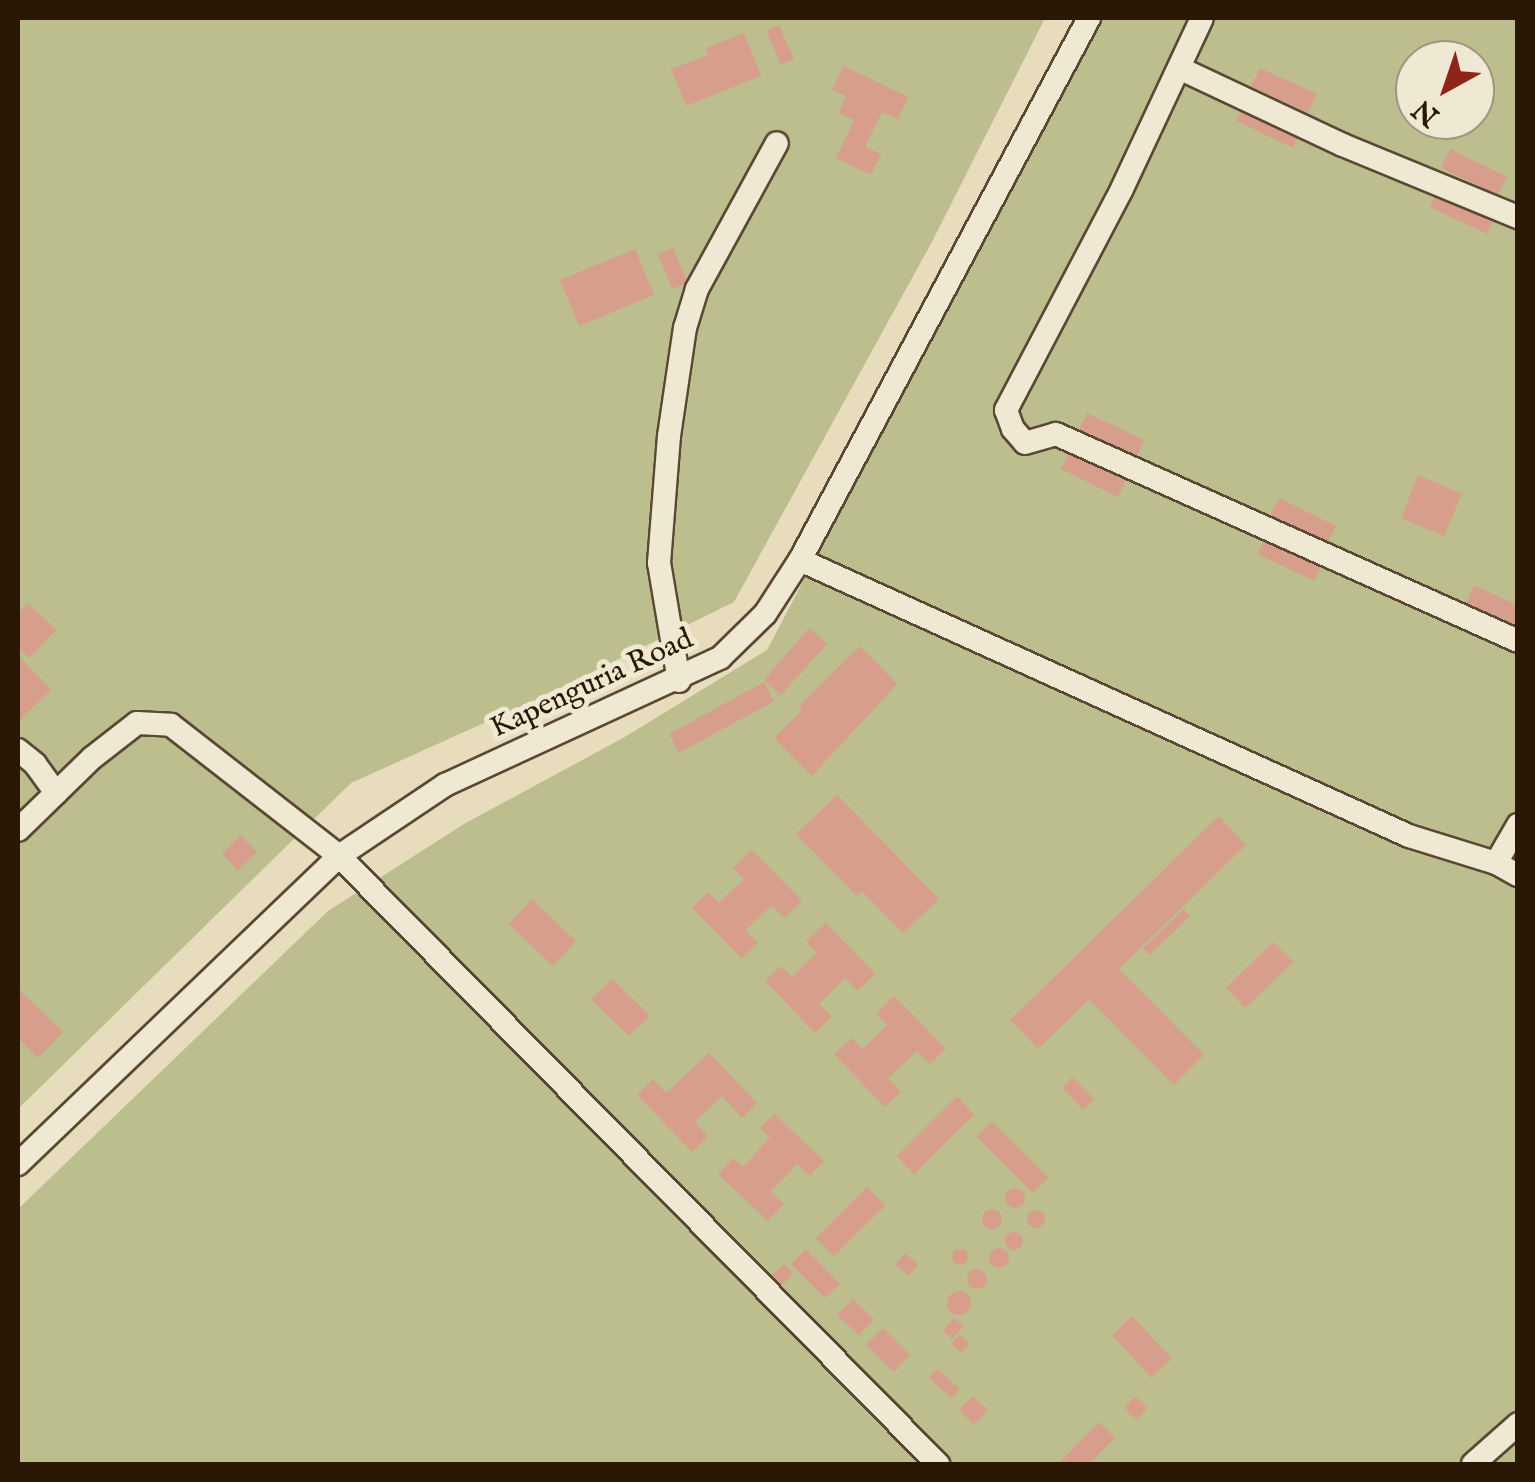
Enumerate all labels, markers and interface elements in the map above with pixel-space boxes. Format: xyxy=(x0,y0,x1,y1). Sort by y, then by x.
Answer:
north arrow xyxy=(1395,40,1495,140)
text: N xyxy=(1406,91,1447,133)
street label: Kapenguria Road xyxy=(485,621,699,747)

